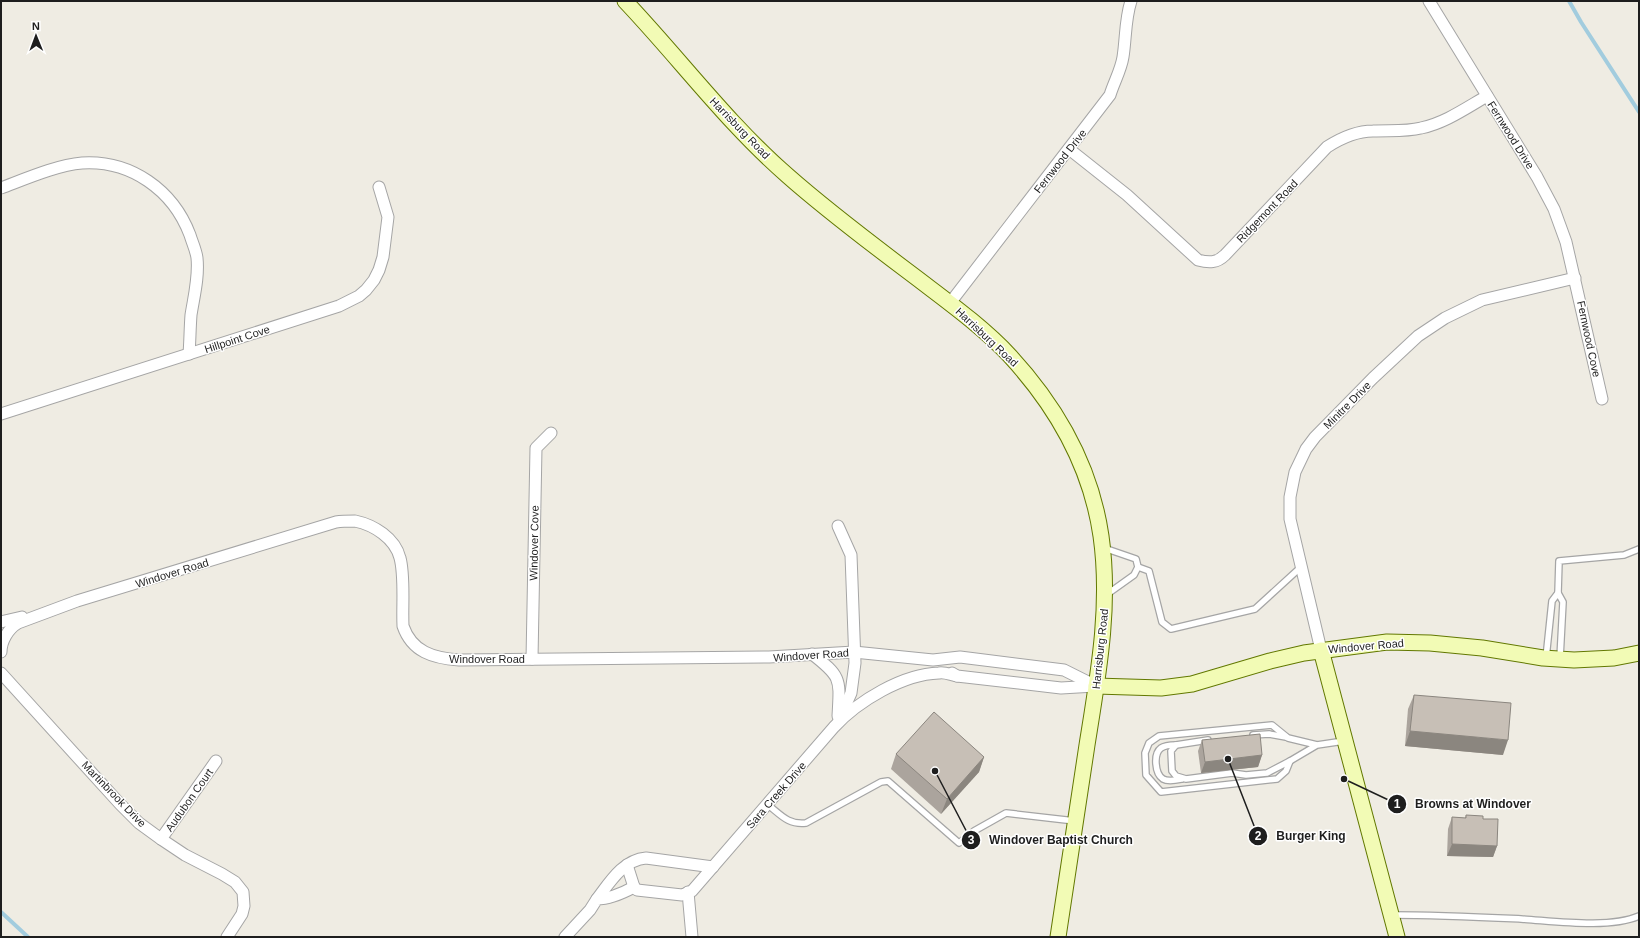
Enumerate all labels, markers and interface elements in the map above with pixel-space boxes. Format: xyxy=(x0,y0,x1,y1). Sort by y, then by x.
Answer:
north arrow xyxy=(16,16,56,56)
text: N xyxy=(32,20,40,32)
street label: Harrisburg Road xyxy=(708,95,772,161)
street label: Fernwood Drive xyxy=(1485,99,1537,171)
street label: Fernwood Drive xyxy=(1031,127,1089,195)
street label: Ridgemont Road xyxy=(1234,177,1300,245)
street label: Fernwood Cove xyxy=(1575,300,1603,378)
street label: Harrisburg Road xyxy=(953,305,1021,369)
street label: Hillpoint Cove xyxy=(203,323,271,355)
street label: Minitre Drive xyxy=(1321,379,1373,431)
street label: Windover Cove xyxy=(527,505,541,581)
street label: Windover Road xyxy=(134,556,210,590)
street label: Harrisburg Road xyxy=(1090,608,1110,690)
street label: Windover Road xyxy=(1328,637,1404,655)
street label: Windover Road xyxy=(773,646,849,664)
street label: Windover Road xyxy=(449,653,525,665)
street label: Martinbrook Drive xyxy=(80,759,148,829)
street label: Sara Creek Drive xyxy=(744,759,808,831)
street label: Audubon Court xyxy=(163,766,215,834)
callout: Browns at Windover xyxy=(1387,792,1539,816)
text: 1 xyxy=(1394,797,1401,811)
text: Browns at Windover xyxy=(1415,797,1531,811)
callout: Burger King xyxy=(1248,824,1353,848)
callout: Windover Baptist Church xyxy=(961,828,1141,852)
text: 2 xyxy=(1255,829,1262,843)
text: Burger King xyxy=(1276,829,1346,843)
text: 3 xyxy=(968,833,975,847)
text: Windover Baptist Church xyxy=(989,833,1133,847)

